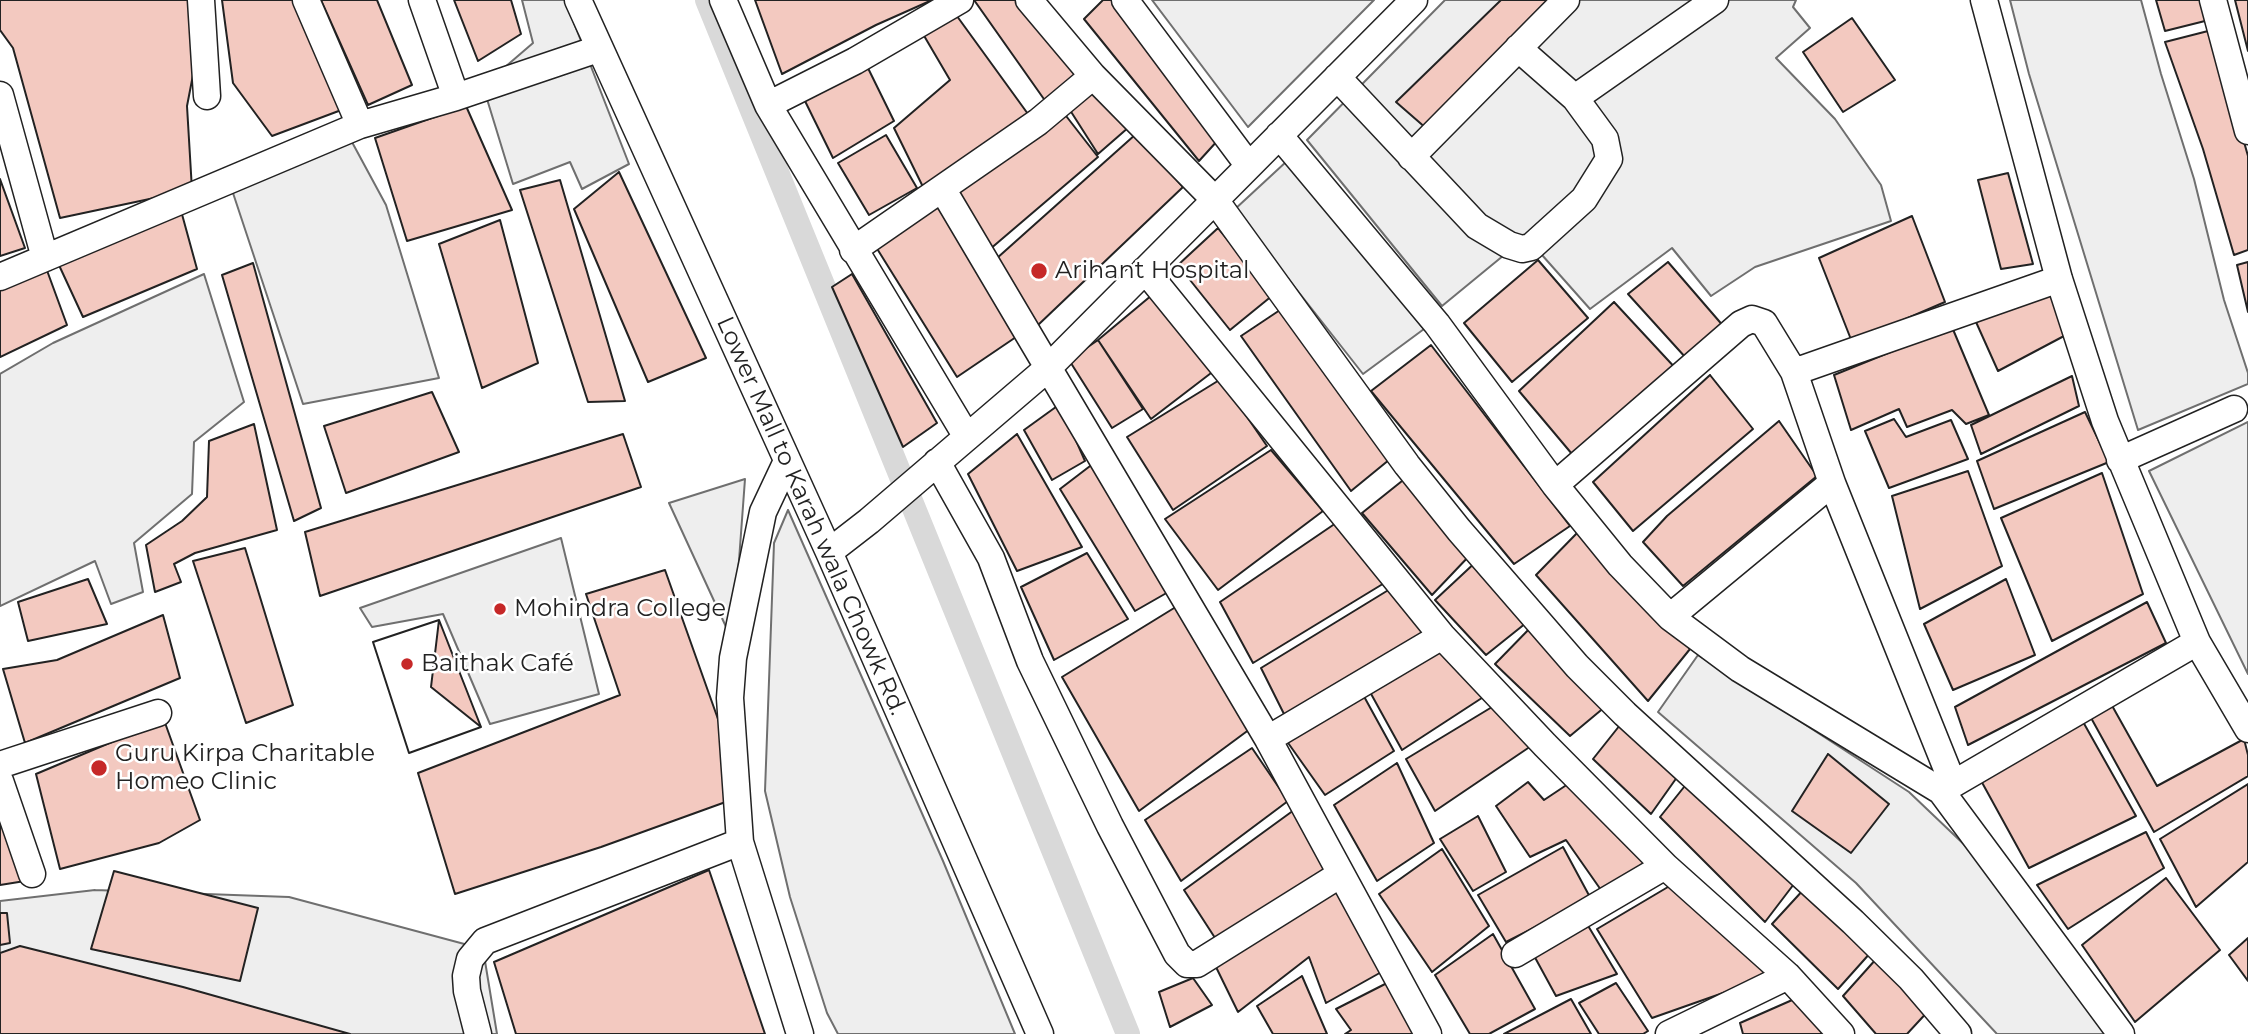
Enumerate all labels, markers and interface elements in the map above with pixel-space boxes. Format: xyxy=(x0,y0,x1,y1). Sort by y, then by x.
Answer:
place label: Arihant Hospital xyxy=(1055,257,1249,285)
marker: Arihant Hospital xyxy=(1029,261,1049,281)
street label: Lower Mall to Karah wala Chowk Rd. xyxy=(710,312,912,720)
place label: Mohindra College xyxy=(514,595,726,623)
marker: Mohindra College xyxy=(492,601,508,617)
place label: Baithak Café xyxy=(421,650,574,678)
marker: Baithak Café xyxy=(399,656,415,672)
place label: Guru Kirpa Charitable Homeo Clinic xyxy=(115,740,375,796)
marker: Guru Kirpa Charitable Homeo Clinic xyxy=(89,758,109,778)

